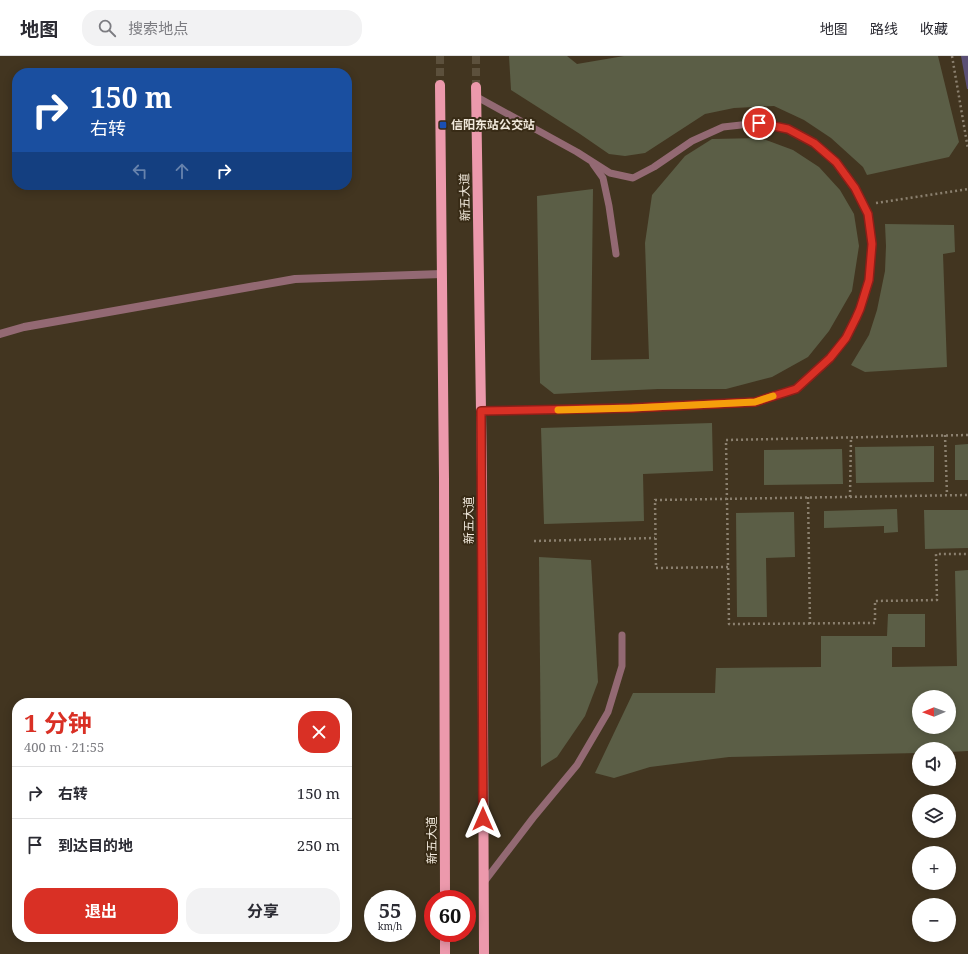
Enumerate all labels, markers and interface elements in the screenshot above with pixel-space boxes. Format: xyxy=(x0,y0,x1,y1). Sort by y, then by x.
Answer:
search box xyxy=(82,10,362,46)
text: 地图 xyxy=(20,16,58,42)
icon: search xyxy=(96,17,118,39)
text: 搜索地点 xyxy=(128,18,188,38)
text: 地图 xyxy=(820,19,848,38)
text: 路线 xyxy=(870,19,898,38)
text: 收藏 xyxy=(920,19,948,38)
text: 150 m xyxy=(90,78,172,116)
icon: right xyxy=(24,84,76,136)
pin xyxy=(742,106,776,140)
icon: arrive xyxy=(748,112,770,134)
text: 右转 xyxy=(90,116,126,140)
place label: 信阳东站公交站 xyxy=(451,116,535,133)
marker: 信阳东站公交站 xyxy=(438,120,448,130)
icon: left xyxy=(129,160,151,182)
icon: ahead xyxy=(171,160,193,182)
icon: right xyxy=(213,160,235,182)
street label: 新五大道 xyxy=(456,173,473,221)
street label: 新五大道 xyxy=(460,496,477,544)
north arrow xyxy=(912,690,956,734)
map controls xyxy=(912,690,956,942)
text: 1 分钟 xyxy=(24,706,92,739)
button: close xyxy=(298,711,340,753)
text: 400 m · 21:55 xyxy=(24,738,104,756)
button: sound xyxy=(912,742,956,786)
icon: right xyxy=(24,782,46,804)
text: 右转 xyxy=(58,783,88,803)
text: 150 m xyxy=(297,783,340,803)
button: layers xyxy=(912,794,956,838)
position arrow xyxy=(462,798,504,840)
street label: 新五大道 xyxy=(423,816,440,864)
icon: arrive xyxy=(24,834,46,856)
text: 到达目的地 xyxy=(58,835,133,855)
text: 250 m xyxy=(297,835,340,855)
button: + xyxy=(912,846,956,890)
button: 退出 xyxy=(24,888,178,934)
button: 分享 xyxy=(186,888,340,934)
speed limit sign: 60 xyxy=(424,890,476,942)
text: 55 xyxy=(379,897,401,924)
button: − xyxy=(912,898,956,942)
text: km/h xyxy=(378,919,402,933)

